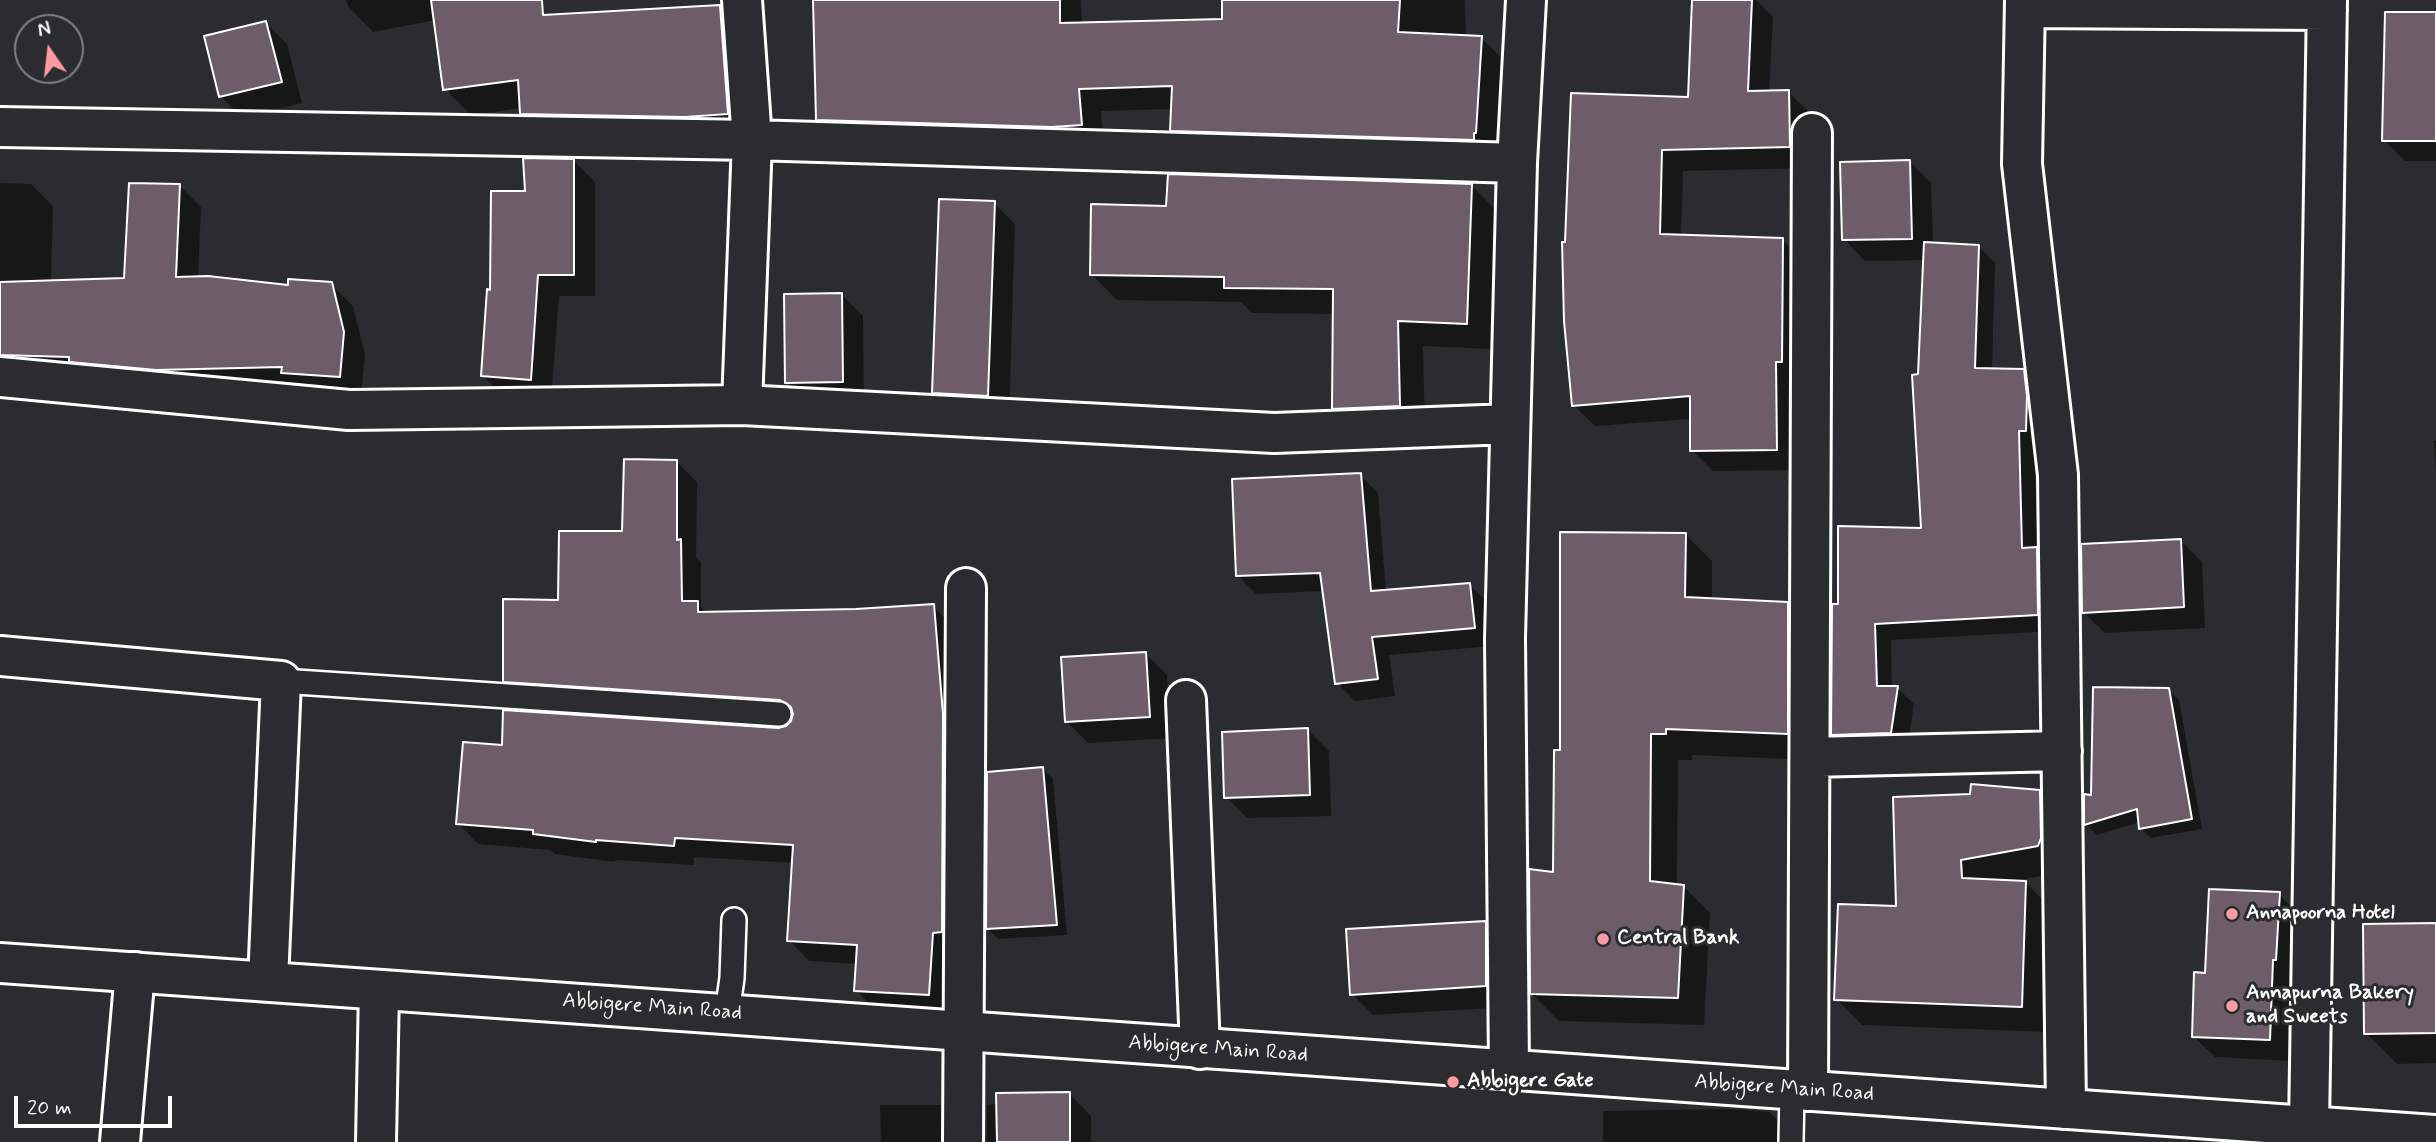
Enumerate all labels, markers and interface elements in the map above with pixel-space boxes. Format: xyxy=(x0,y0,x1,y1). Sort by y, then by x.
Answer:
north arrow xyxy=(14,14,84,84)
text: N xyxy=(35,16,53,44)
place label: Annapoorna Hotel xyxy=(2246,901,2395,927)
marker: Annapoorna Hotel xyxy=(2224,906,2240,922)
place label: Central Bank xyxy=(1617,926,1739,952)
marker: Central Bank xyxy=(1595,931,1611,947)
place label: Annapurna Bakery and Sweets xyxy=(2246,981,2414,1031)
street label: Abbigere Main Road xyxy=(561,989,743,1027)
marker: Annapurna Bakery and Sweets xyxy=(2224,998,2240,1014)
street label: Abbigere Main Road xyxy=(1127,1031,1309,1069)
place label: Abbigere Gate xyxy=(1467,1069,1594,1095)
street label: Abbigere Main Road xyxy=(1693,1070,1875,1108)
marker: Abbigere Gate xyxy=(1445,1074,1461,1090)
scale bar xyxy=(18,1082,175,1126)
text: 20 m xyxy=(27,1094,72,1122)

